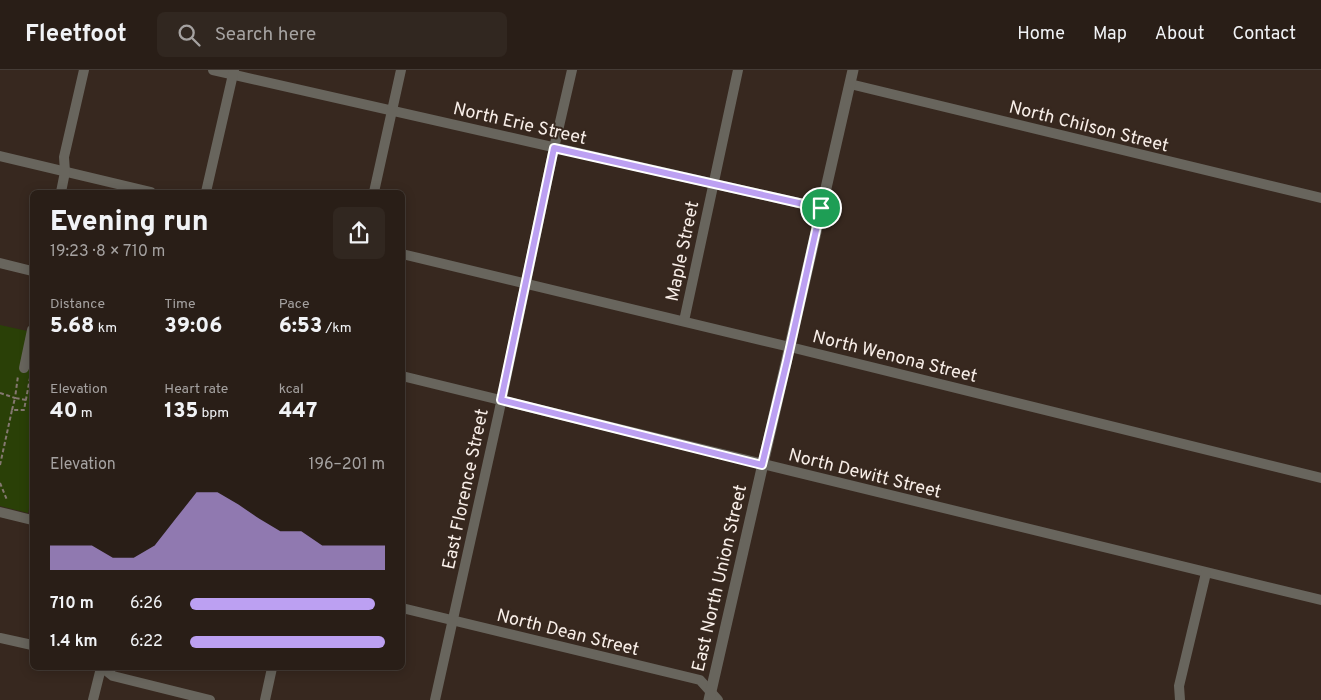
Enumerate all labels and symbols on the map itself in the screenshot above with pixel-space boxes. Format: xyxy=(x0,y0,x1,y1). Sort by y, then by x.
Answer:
street label: North Chilson Street xyxy=(1006,96,1171,158)
street label: North Erie Street xyxy=(451,98,589,151)
pin xyxy=(800,187,842,229)
street label: Maple Street xyxy=(662,199,705,304)
street label: North Wenona Street xyxy=(810,326,979,389)
street label: East Florence Street xyxy=(438,407,495,572)
street label: North Dewitt Street xyxy=(786,444,944,505)
street label: East North Union Street xyxy=(688,483,753,674)
street label: North Dean Street xyxy=(494,605,641,662)

